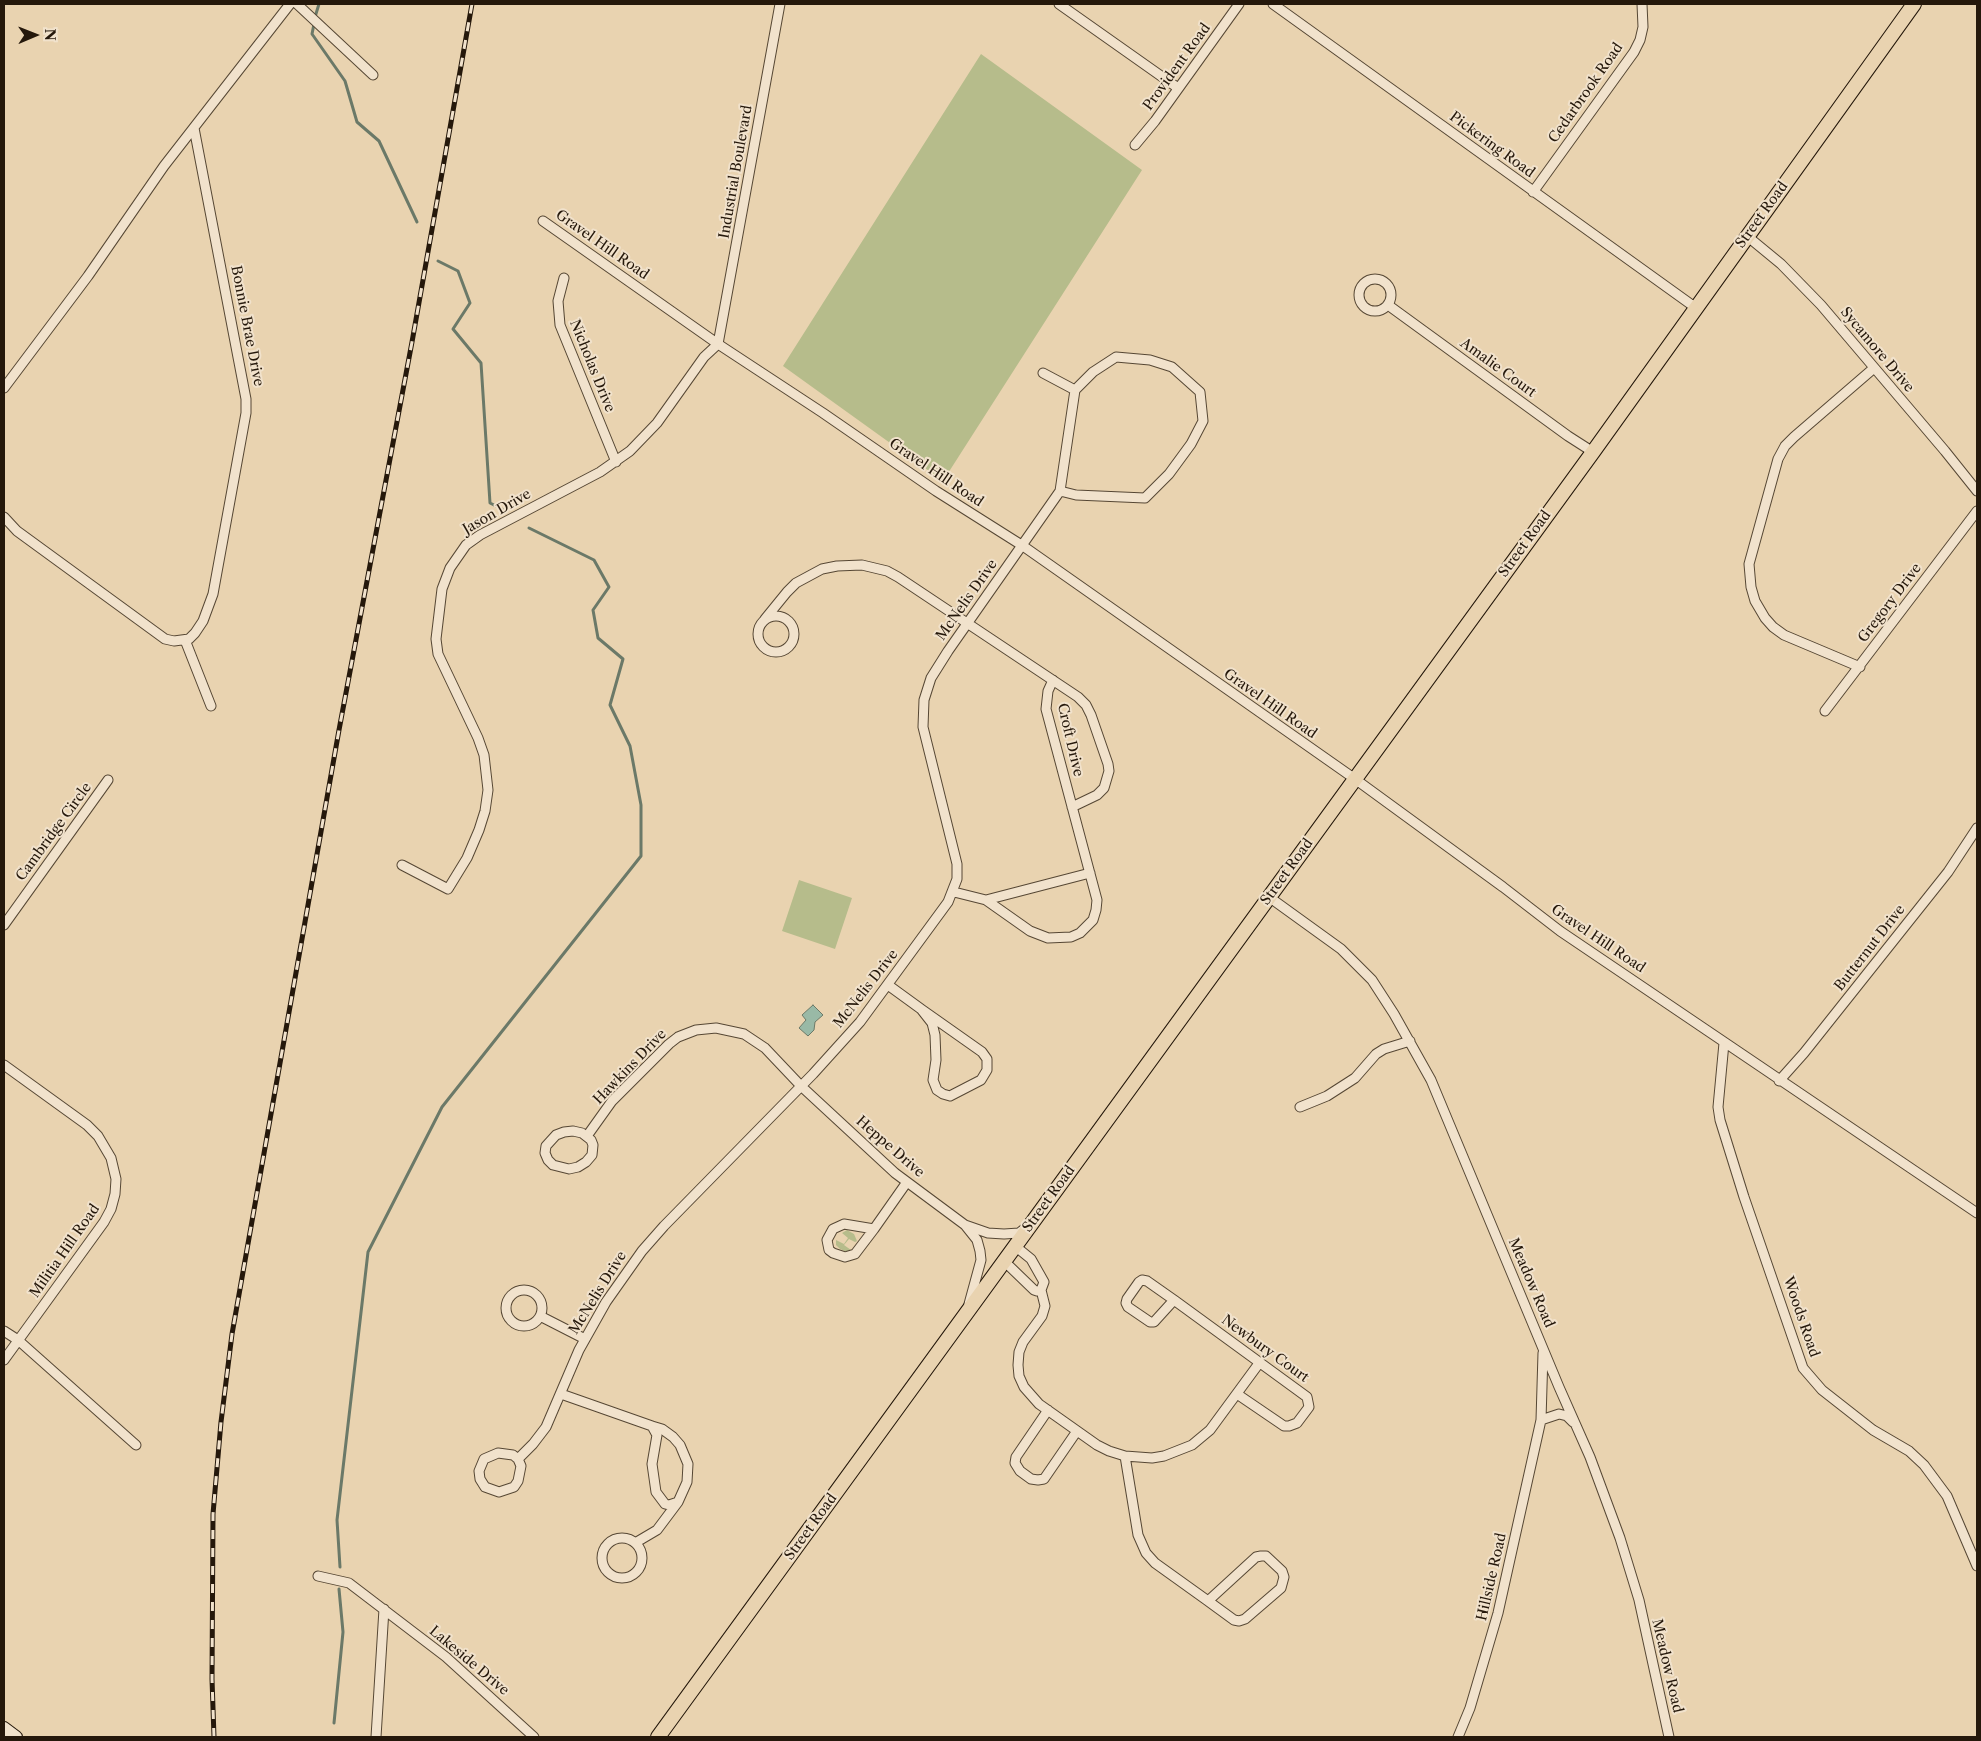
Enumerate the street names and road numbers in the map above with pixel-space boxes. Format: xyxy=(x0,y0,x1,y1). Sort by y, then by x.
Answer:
street label: Provident Road xyxy=(1140,20,1214,114)
street label: Cedarbrook Road xyxy=(1545,40,1627,146)
street label: Industrial Boulevard xyxy=(716,104,756,240)
street label: Pickering Road xyxy=(1446,109,1538,181)
street label: Street Road xyxy=(1732,178,1792,252)
street label: Gravel Hill Road xyxy=(552,207,652,283)
street label: Bonnie Brae Drive xyxy=(227,264,267,388)
street label: Sycamore Drive xyxy=(1837,304,1917,396)
street label: Nicholas Drive xyxy=(566,317,618,415)
street label: Amalie Court xyxy=(1457,335,1539,401)
street label: Gravel Hill Road xyxy=(886,435,986,511)
street label: Jason Drive xyxy=(460,486,534,538)
street label: Street Road xyxy=(1495,507,1555,581)
street label: McNelis Drive xyxy=(933,556,1001,644)
street label: Gregory Drive xyxy=(1855,560,1925,646)
street label: Gravel Hill Road xyxy=(1220,666,1320,742)
street label: Croft Drive xyxy=(1053,702,1087,778)
street label: Cambridge Circle xyxy=(13,780,95,884)
street label: Street Road xyxy=(1257,835,1317,909)
street label: Gravel Hill Road xyxy=(1548,901,1648,977)
street label: Butternut Drive xyxy=(1831,902,1909,994)
street label: McNelis Drive xyxy=(830,946,902,1032)
street label: Hawkins Drive xyxy=(590,1026,670,1108)
street label: Heppe Drive xyxy=(853,1113,927,1181)
street label: Street Road xyxy=(1019,1162,1079,1236)
street label: Militia Hill Road xyxy=(27,1201,103,1301)
street label: Meadow Road xyxy=(1505,1236,1557,1330)
street label: McNelis Drive xyxy=(566,1248,630,1338)
street label: Woods Road xyxy=(1779,1274,1823,1360)
street label: Newbury Court xyxy=(1218,1312,1312,1386)
street label: Street Road xyxy=(781,1490,841,1564)
street label: Hillside Road xyxy=(1474,1531,1510,1623)
street label: Meadow Road xyxy=(1648,1617,1686,1715)
street label: Lakeside Drive xyxy=(426,1623,512,1699)

